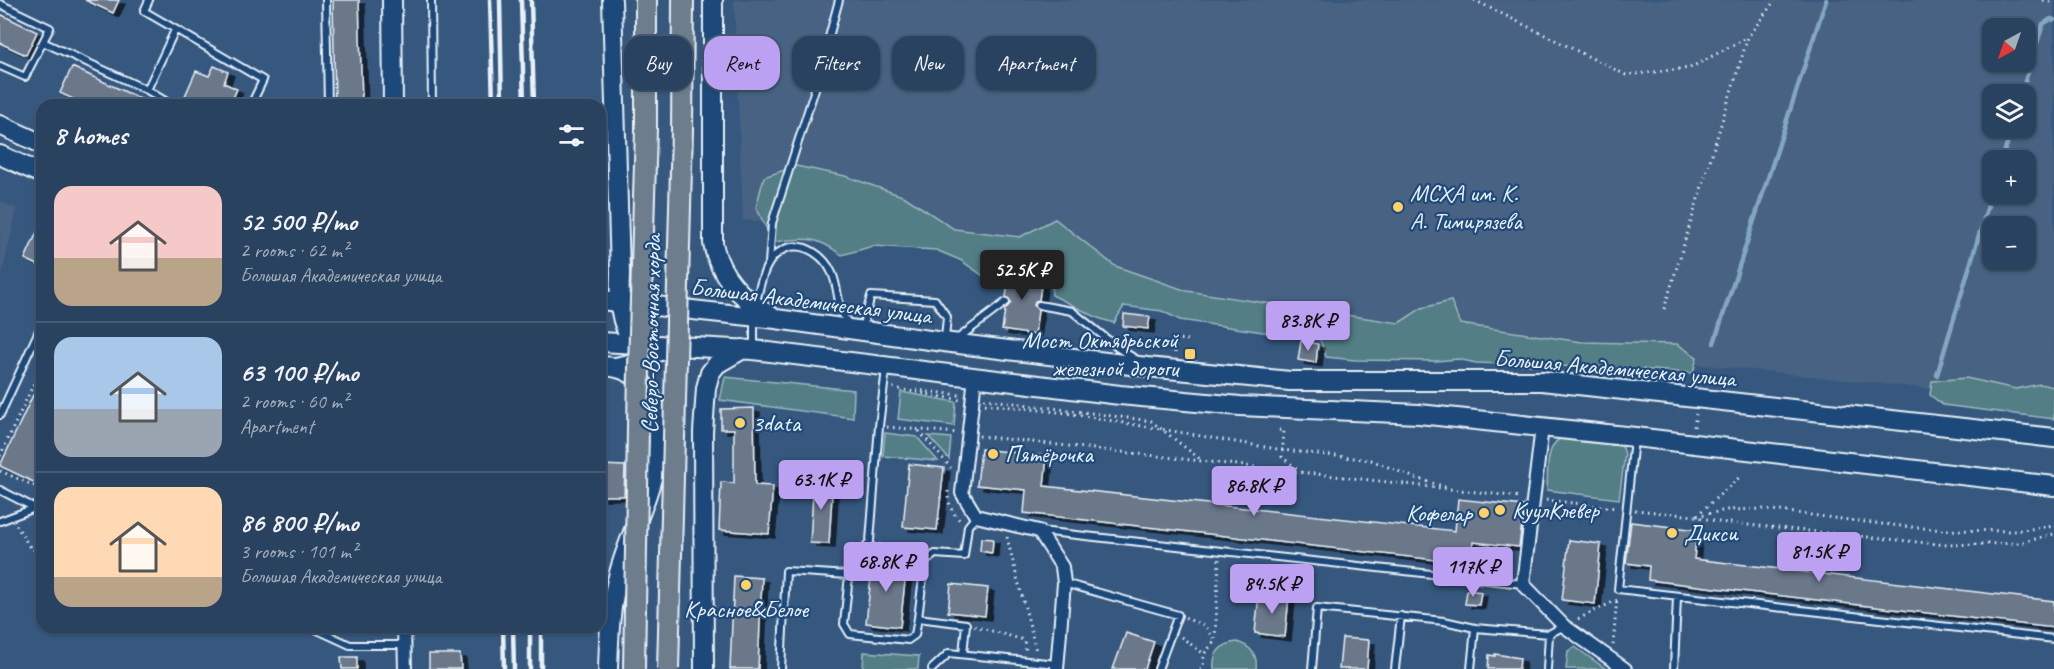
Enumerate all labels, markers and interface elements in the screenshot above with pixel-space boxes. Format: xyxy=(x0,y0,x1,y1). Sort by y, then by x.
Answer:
north arrow xyxy=(1982,18,2036,72)
map controls xyxy=(1982,18,2036,270)
chip: Buy xyxy=(624,36,692,90)
chip: Rent xyxy=(704,36,780,90)
chip: Filters xyxy=(792,36,880,90)
chip: New xyxy=(892,36,964,90)
chip: Apartment xyxy=(976,36,1096,90)
button: layers xyxy=(1982,84,2036,138)
text: 8 homes xyxy=(54,119,127,152)
icon: filters xyxy=(555,119,588,152)
button: + xyxy=(1982,150,2036,204)
place label: МСХА им. К. А. Тимирязева xyxy=(1410,178,1523,236)
marker: МСХА им. К. А. Тимирязева xyxy=(1391,200,1405,214)
text: 52 500 ₽/mo xyxy=(240,205,357,238)
icon: home xyxy=(102,210,174,282)
button: − xyxy=(1982,216,2036,270)
street label: Северо-Восточная хорда xyxy=(634,232,668,434)
text: 2 rooms · 62 m² xyxy=(240,238,348,263)
pin: 52.5K ₽ xyxy=(967,250,1077,301)
text: 52.5K ₽ xyxy=(994,257,1050,282)
text: Большая Академическая улица xyxy=(240,263,442,288)
street label: Большая Академическая улица xyxy=(689,271,935,331)
pin: 83.8K ₽ xyxy=(1253,301,1363,352)
text: 83.8K ₽ xyxy=(1280,308,1336,333)
place label: Мост Октябрьской железной дороги xyxy=(1022,325,1180,383)
street label: Большая Академическая улица xyxy=(1493,343,1739,394)
marker: Мост Октябрьской железной дороги xyxy=(1183,347,1197,361)
text: 63 100 ₽/mo xyxy=(240,356,358,389)
icon: home xyxy=(102,361,174,433)
text: 2 rooms · 60 m² xyxy=(240,389,348,414)
place label: 3data xyxy=(752,408,802,438)
text: Apartment xyxy=(240,414,313,439)
marker: 3data xyxy=(733,416,747,430)
place label: Пятёрочка xyxy=(1005,439,1094,469)
marker: Пятёрочка xyxy=(986,447,1000,461)
pin: 63.1K ₽ xyxy=(766,460,876,511)
pin: 86.8K ₽ xyxy=(1199,466,1309,517)
text: 63.1K ₽ xyxy=(793,467,849,492)
text: 86.8K ₽ xyxy=(1226,473,1282,498)
place label: КуулКлевер xyxy=(1512,495,1600,525)
place label: Кофелар xyxy=(1406,498,1474,528)
marker: КуулКлевер xyxy=(1493,503,1507,517)
text: 86 800 ₽/mo xyxy=(240,506,358,539)
marker: Кофелар xyxy=(1477,506,1491,520)
icon: home xyxy=(102,511,174,583)
place label: Дикси xyxy=(1684,518,1739,548)
marker: Дикси xyxy=(1665,526,1679,540)
pin: 81.5K ₽ xyxy=(1764,532,1874,583)
text: 3 rooms · 101 m² xyxy=(240,539,357,564)
text: 81.5K ₽ xyxy=(1791,539,1847,564)
pin: 68.8K ₽ xyxy=(831,542,941,593)
pin: 117K ₽ xyxy=(1424,547,1522,598)
text: 68.8K ₽ xyxy=(858,549,914,574)
text: 117K ₽ xyxy=(1447,554,1499,579)
text: Большая Академическая улица xyxy=(240,564,442,589)
pin: 84.5K ₽ xyxy=(1217,564,1327,615)
text: 84.5K ₽ xyxy=(1244,571,1300,596)
marker: Красное&Белое xyxy=(739,578,753,592)
place label: Красное&Белое xyxy=(684,594,810,624)

